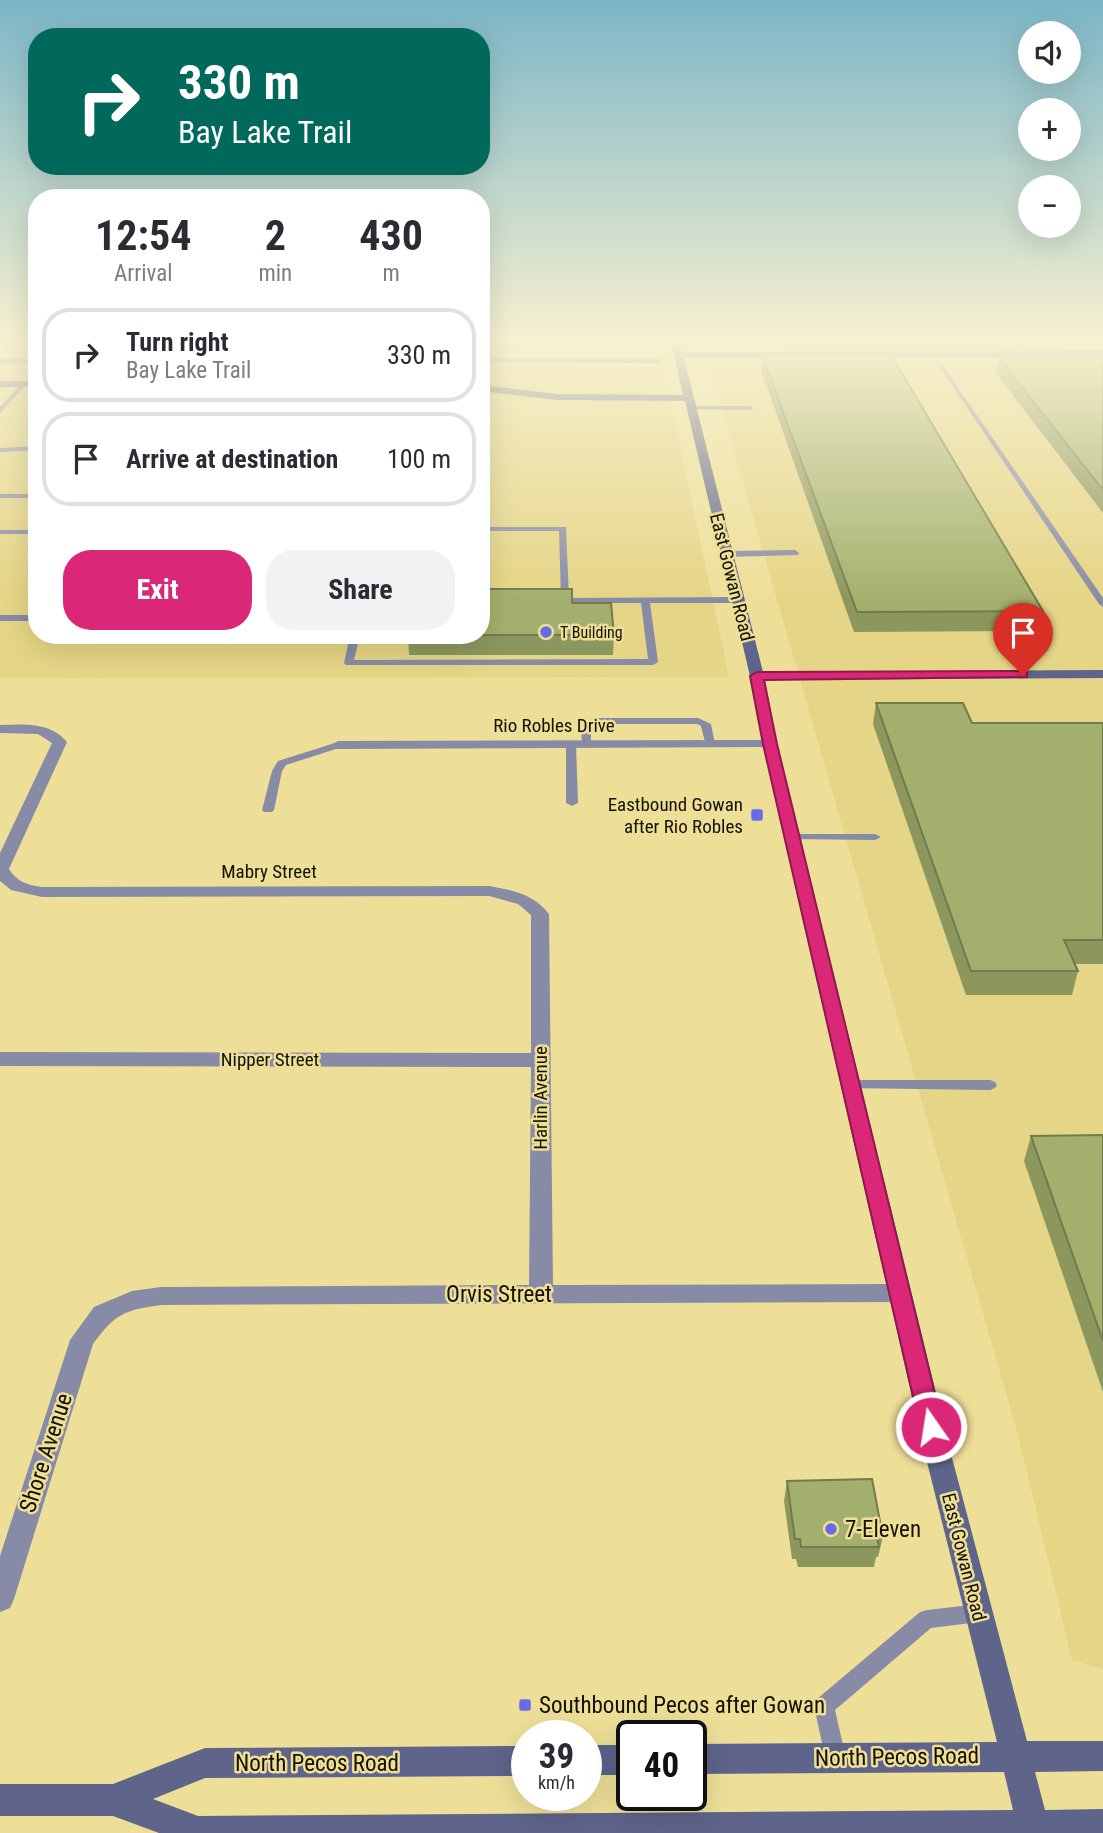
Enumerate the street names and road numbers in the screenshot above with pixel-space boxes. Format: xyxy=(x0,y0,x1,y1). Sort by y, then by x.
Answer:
street label: East Gowan Road xyxy=(705,511,759,643)
street label: Rio Robles Drive xyxy=(493,714,615,737)
street label: Mabry Street xyxy=(221,860,317,883)
street label: Harlin Avenue xyxy=(529,1046,552,1150)
street label: Nipper Street xyxy=(221,1048,319,1071)
street label: Orvis Street xyxy=(446,1281,552,1308)
street label: Shore Avenue xyxy=(14,1390,78,1516)
street label: East Gowan Road xyxy=(937,1491,991,1623)
street label: North Pecos Road xyxy=(815,1742,979,1772)
street label: North Pecos Road xyxy=(235,1750,399,1777)

